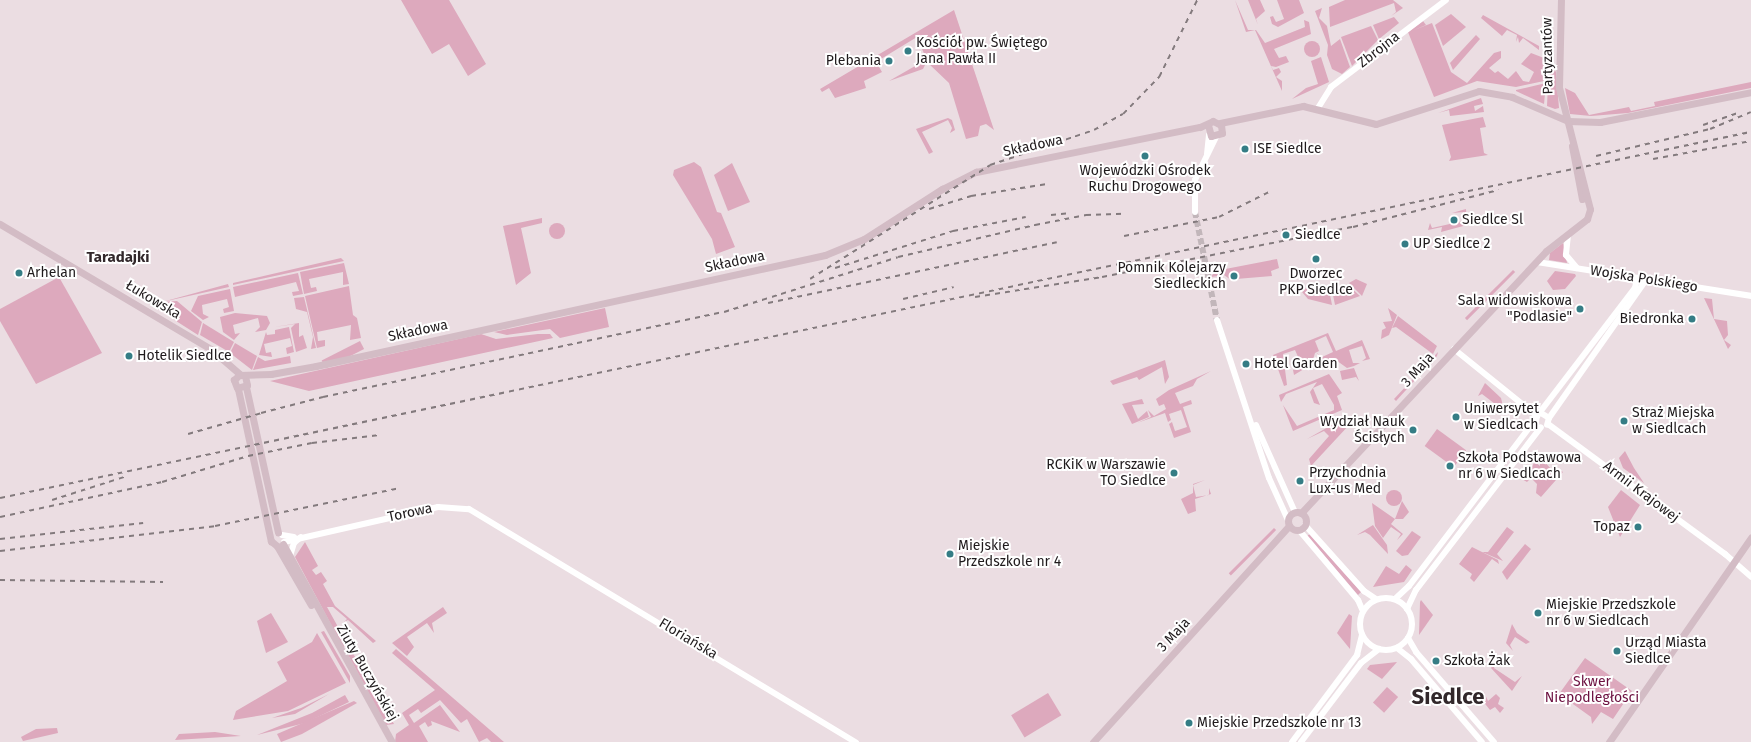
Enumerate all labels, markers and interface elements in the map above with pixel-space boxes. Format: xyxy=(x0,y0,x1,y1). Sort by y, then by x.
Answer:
street label: Partyzantów xyxy=(1539,17,1557,95)
street label: Zbrojna xyxy=(1355,28,1403,72)
place label: Kościół pw. Świętego Jana Pawła II xyxy=(916,35,1048,68)
marker: Kościół pw. Świętego Jana Pawła II xyxy=(903,46,913,56)
place label: Plebania xyxy=(826,53,881,69)
marker: Plebania xyxy=(884,56,894,66)
street label: Składowa xyxy=(1002,131,1064,161)
place label: ISE Siedlce xyxy=(1253,141,1322,157)
marker: ISE Siedlce xyxy=(1240,144,1250,154)
marker: Wojewódzki Ośrodek Ruchu Drogowego xyxy=(1140,151,1150,161)
place label: Wojewódzki Ośrodek Ruchu Drogowego xyxy=(1079,163,1211,196)
place label: Siedlce Sl xyxy=(1462,212,1523,228)
marker: Siedlce Sl xyxy=(1449,215,1459,225)
place label: Siedlce xyxy=(1295,227,1341,243)
marker: Siedlce xyxy=(1280,229,1292,241)
place label: UP Siedlce 2 xyxy=(1413,236,1490,252)
marker: UP Siedlce 2 xyxy=(1400,239,1410,249)
street label: Składowa xyxy=(704,247,766,277)
district label: Taradajki xyxy=(86,249,150,267)
marker: Dworzec PKP Siedlce xyxy=(1311,254,1321,264)
place label: Pomnik Kolejarzy Siedleckich xyxy=(1117,260,1226,292)
street label: Wojska Polskiego xyxy=(1589,262,1699,296)
place label: Arhelan xyxy=(27,265,76,281)
place label: Dworzec PKP Siedlce xyxy=(1279,266,1353,298)
marker: Arhelan xyxy=(14,268,24,278)
marker: Pomnik Kolejarzy Siedleckich xyxy=(1229,271,1239,281)
street label: Łukowska xyxy=(122,277,184,323)
place label: Sala widowiskowa "Podlasie" xyxy=(1458,293,1572,326)
marker: Sala widowiskowa "Podlasie" xyxy=(1575,304,1585,314)
place label: Biedronka xyxy=(1620,311,1684,327)
marker: Biedronka xyxy=(1687,314,1697,324)
street label: Składowa xyxy=(387,316,449,346)
place label: Hotelik Siedlce xyxy=(137,348,232,364)
street label: 3 Maja xyxy=(1398,349,1438,391)
marker: Hotelik Siedlce xyxy=(124,351,134,361)
place label: Hotel Garden xyxy=(1254,356,1338,372)
marker: Hotel Garden xyxy=(1241,359,1251,369)
place label: Uniwersytet w Siedlcach xyxy=(1464,401,1539,434)
place label: Straż Miejska w Siedlcach xyxy=(1632,405,1715,438)
marker: Uniwersytet w Siedlcach xyxy=(1451,412,1461,422)
place label: Wydział Nauk Ścisłych xyxy=(1320,414,1405,446)
marker: Straż Miejska w Siedlcach xyxy=(1619,416,1629,426)
marker: Wydział Nauk Ścisłych xyxy=(1408,425,1418,435)
place label: Szkoła Podstawowa nr 6 w Siedlcach xyxy=(1458,450,1581,482)
place label: RCKiK w Warszawie TO Siedlce xyxy=(1046,457,1166,490)
street label: Armii Krajowej xyxy=(1599,458,1683,526)
marker: Szkoła Podstawowa nr 6 w Siedlcach xyxy=(1445,461,1455,471)
place label: Przychodnia Lux-us Med xyxy=(1309,465,1386,498)
marker: RCKiK w Warszawie TO Siedlce xyxy=(1169,468,1179,478)
marker: Przychodnia Lux-us Med xyxy=(1294,475,1306,487)
street label: Torowa xyxy=(386,500,434,526)
place label: Topaz xyxy=(1593,519,1630,535)
marker: Topaz xyxy=(1633,522,1643,532)
place label: Miejskie Przedszkole nr 4 xyxy=(958,538,1061,570)
marker: Miejskie Przedszkole nr 4 xyxy=(945,549,955,559)
place label: Miejskie Przedszkole nr 6 w Siedlcach xyxy=(1546,597,1676,630)
marker: Miejskie Przedszkole nr 6 w Siedlcach xyxy=(1533,608,1543,618)
street label: 3 Maja xyxy=(1154,614,1194,656)
street label: Floriańska xyxy=(656,615,720,663)
street label: Ziuty Buczyńskiej xyxy=(333,622,401,724)
place label: Urząd Miasta Siedlce xyxy=(1625,635,1707,668)
marker: Urząd Miasta Siedlce xyxy=(1612,646,1622,656)
place label: Szkoła Żak xyxy=(1444,653,1510,669)
marker: Szkoła Żak xyxy=(1431,656,1441,666)
park label: Skwer Niepodległości xyxy=(1545,674,1639,706)
district label: Siedlce xyxy=(1412,684,1484,710)
place label: Miejskie Przedszkole nr 13 xyxy=(1197,715,1361,731)
marker: Miejskie Przedszkole nr 13 xyxy=(1184,718,1194,728)

